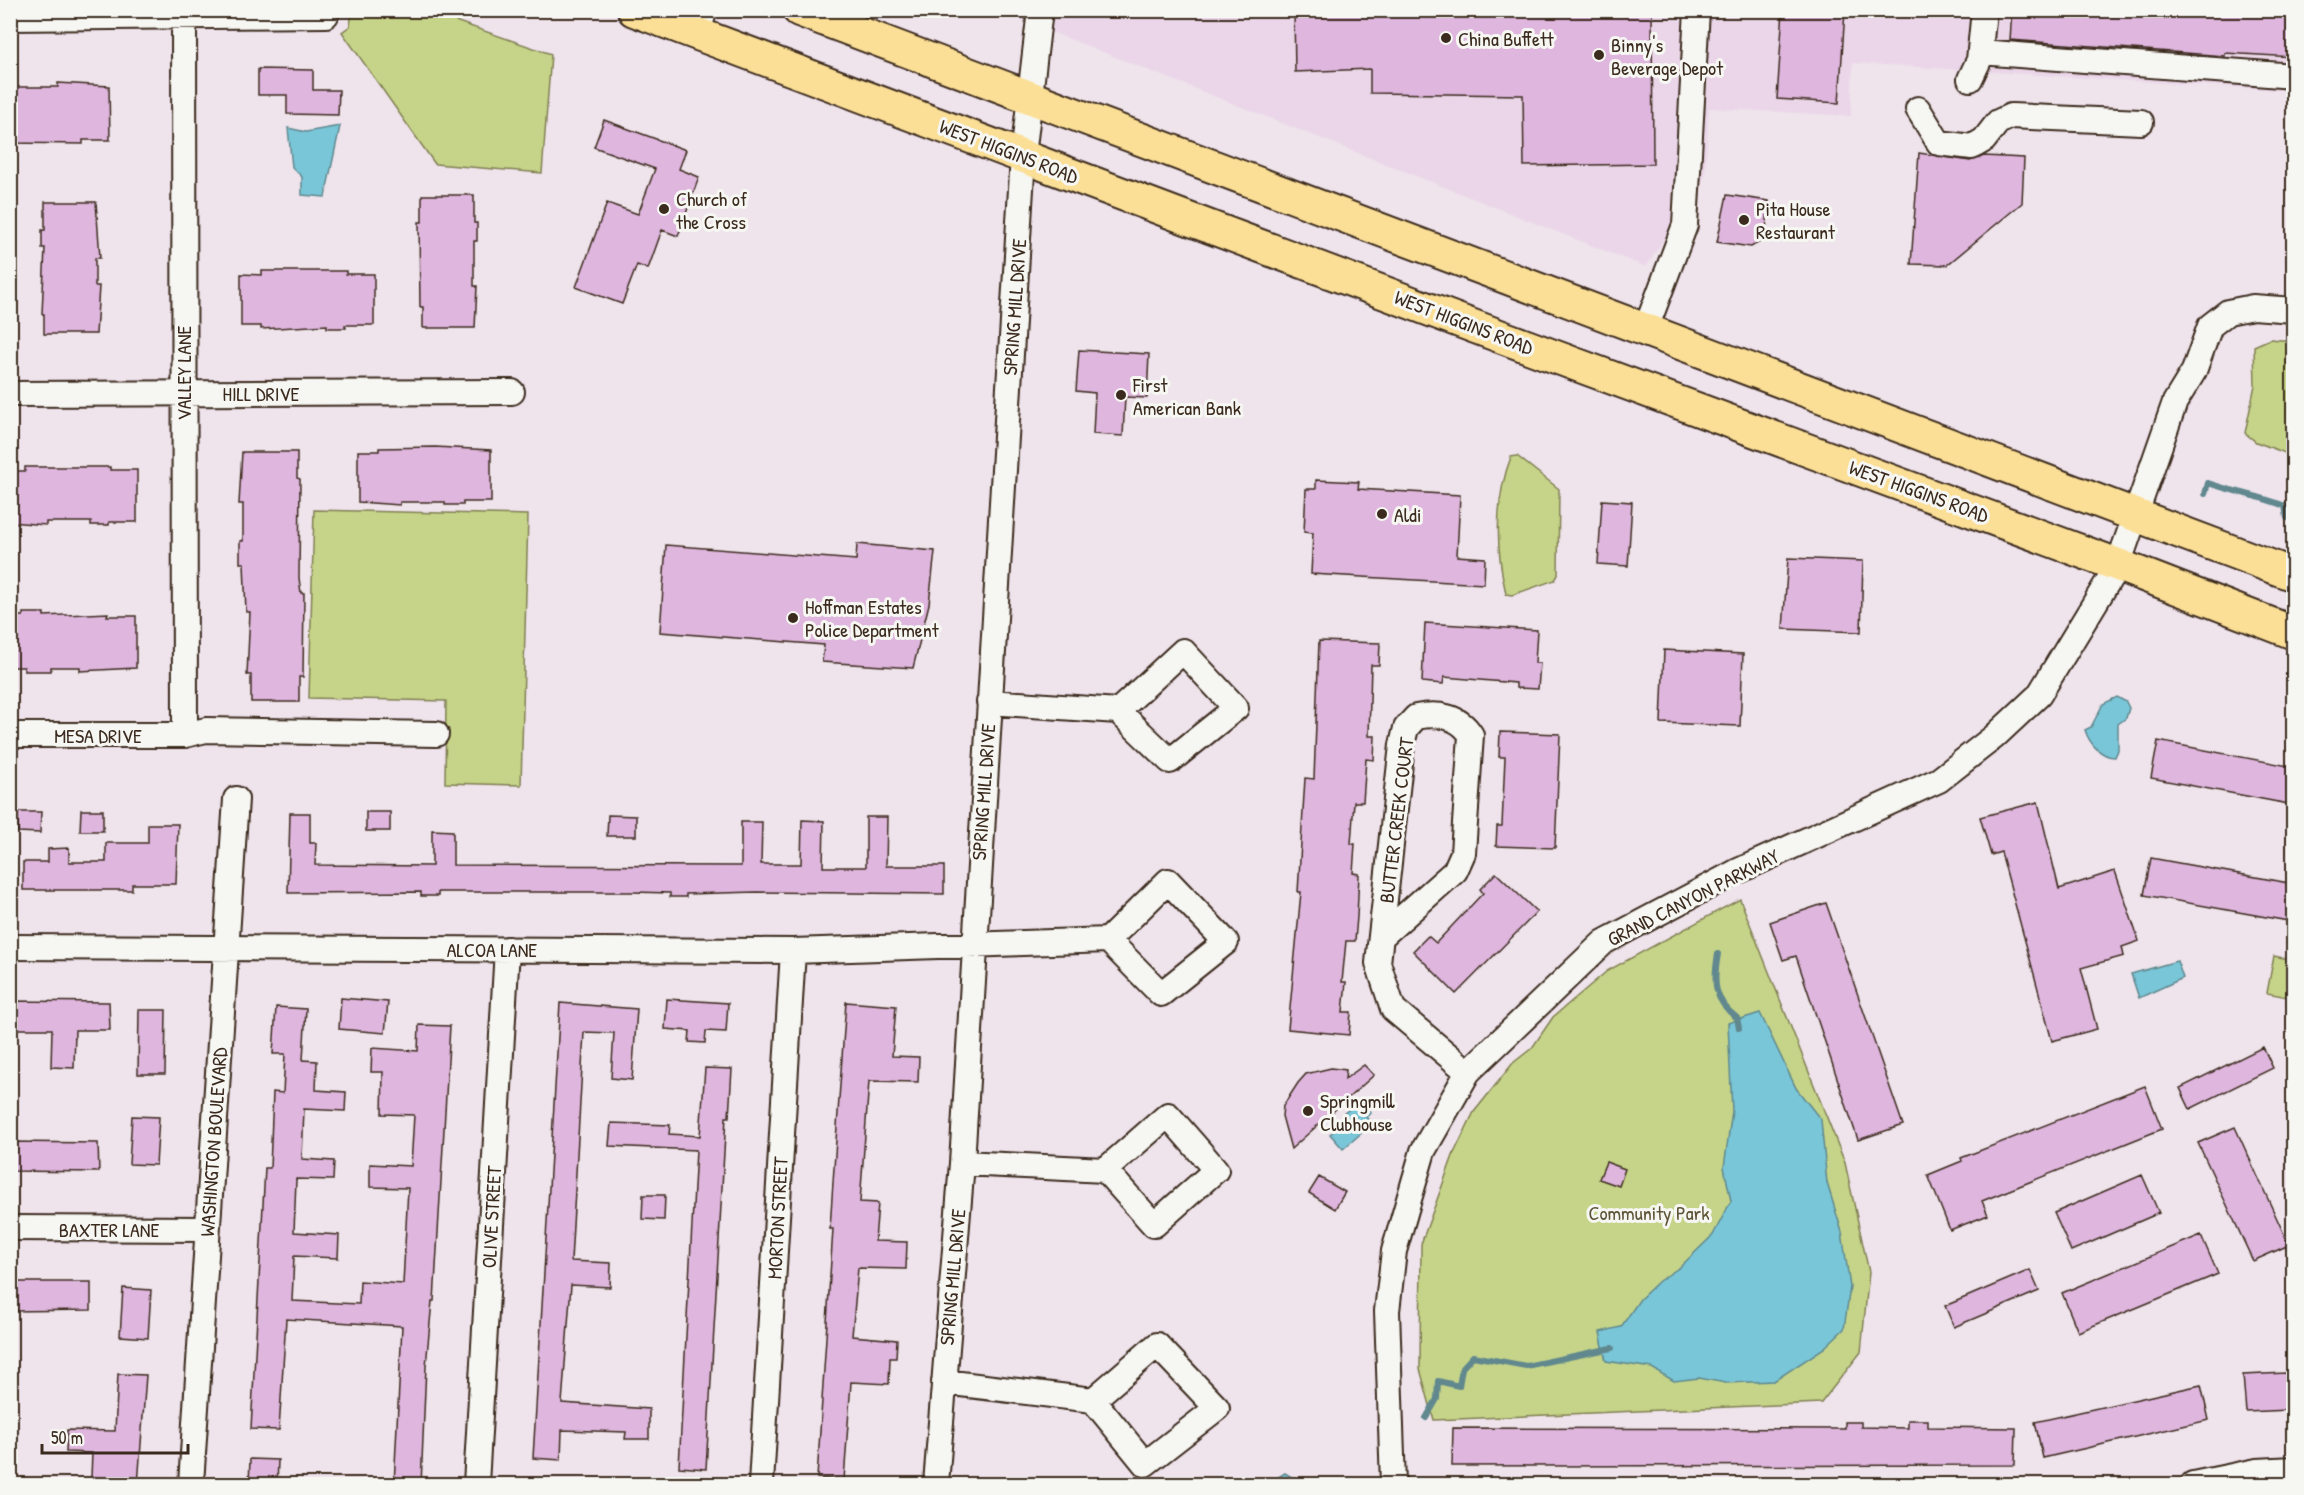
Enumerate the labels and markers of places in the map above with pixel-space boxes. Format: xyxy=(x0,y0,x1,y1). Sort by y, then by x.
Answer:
place label: China Buffett xyxy=(1458,25,1555,52)
marker: China Buffett xyxy=(1439,31,1453,45)
place label: Binny's Beverage Depot xyxy=(1611,31,1724,81)
marker: Binny's Beverage Depot xyxy=(1592,48,1606,62)
place label: Church of the Cross xyxy=(676,185,747,235)
place label: Pita House Restaurant xyxy=(1756,195,1836,245)
marker: Church of the Cross xyxy=(657,202,671,216)
marker: Pita House Restaurant xyxy=(1737,213,1751,227)
place label: First American Bank xyxy=(1132,371,1241,421)
marker: First American Bank xyxy=(1114,388,1128,402)
place label: Aldi xyxy=(1394,501,1421,528)
marker: Aldi xyxy=(1375,507,1389,521)
place label: Hoffman Estates Police Department xyxy=(805,593,940,643)
marker: Hoffman Estates Police Department xyxy=(786,611,800,625)
place label: Springmill Clubhouse xyxy=(1320,1087,1395,1137)
marker: Springmill Clubhouse xyxy=(1301,1104,1315,1118)

